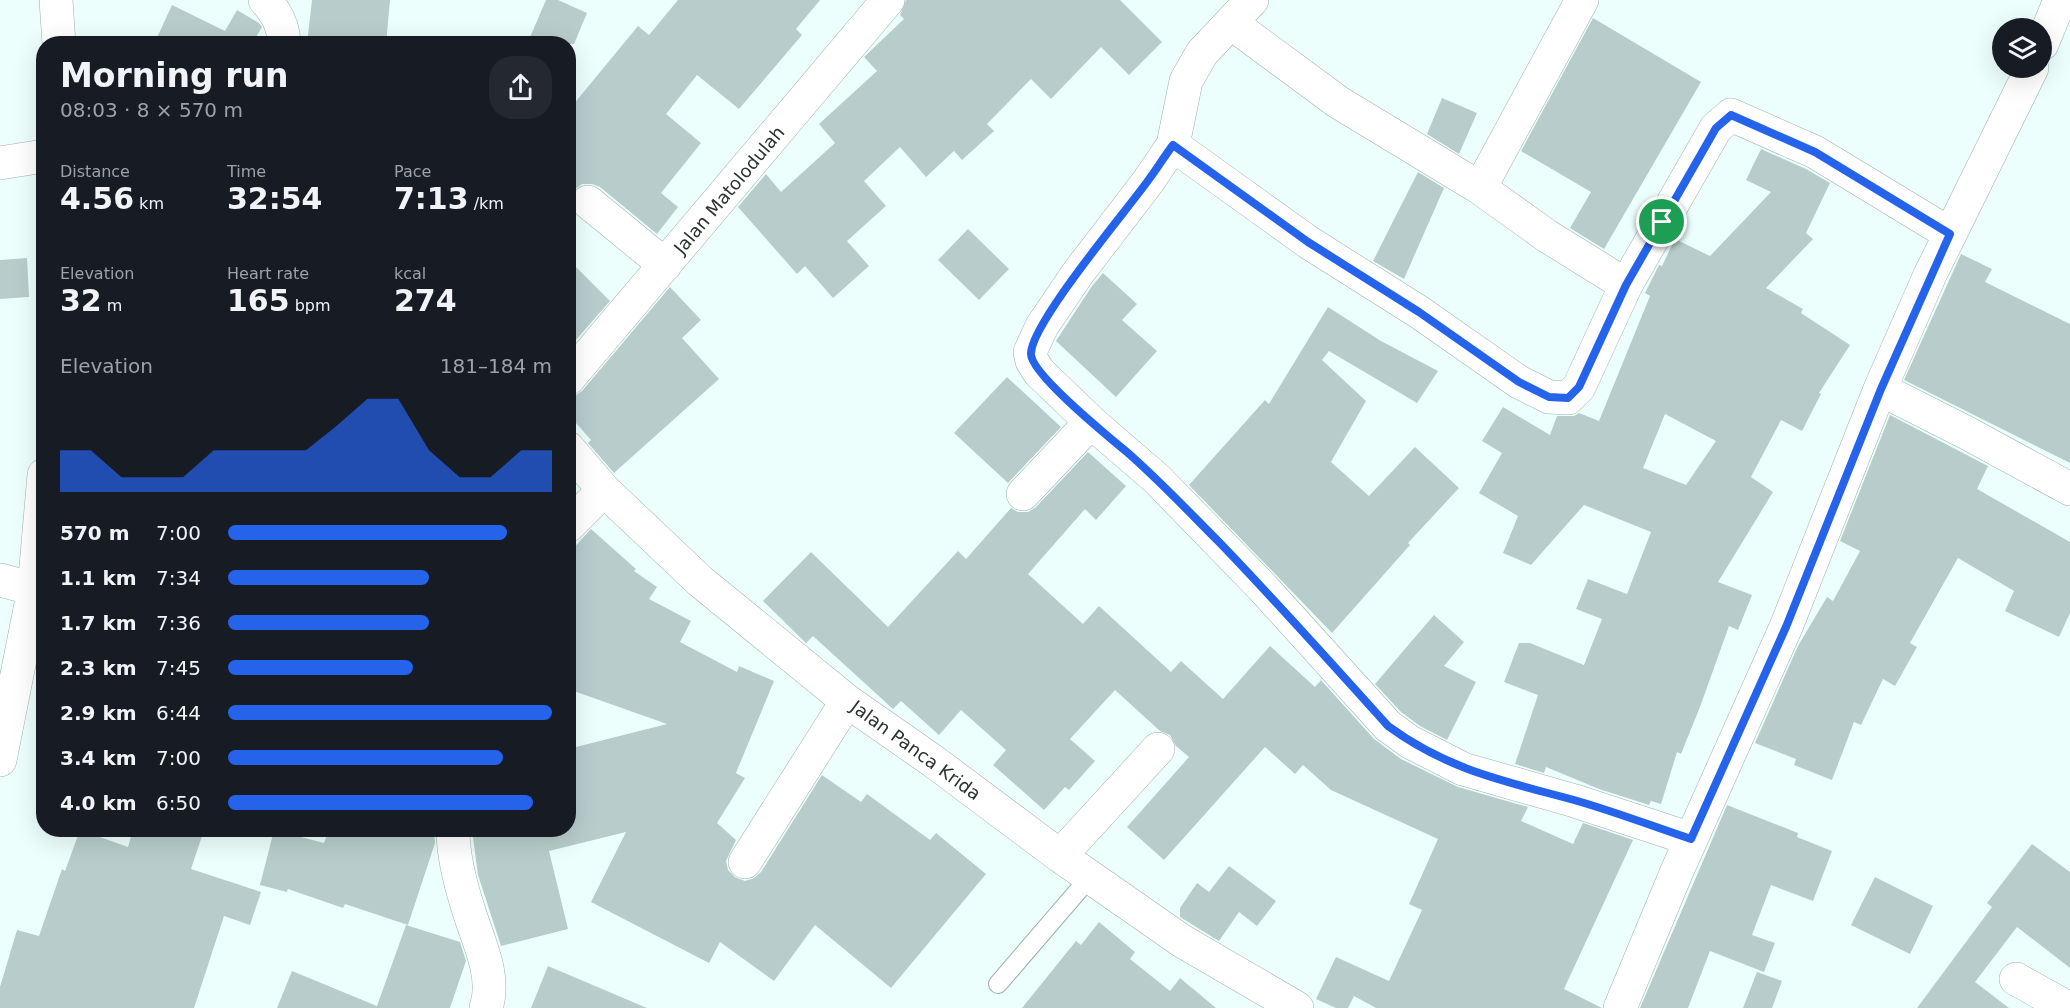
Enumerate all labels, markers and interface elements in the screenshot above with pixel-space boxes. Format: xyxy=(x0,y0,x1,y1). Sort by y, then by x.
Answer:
map controls xyxy=(1992,18,2052,78)
button: layers xyxy=(1992,18,2052,78)
text: Morning run xyxy=(60,56,288,95)
button: share xyxy=(489,56,552,119)
text: 08:03 · 8 × 570 m xyxy=(60,98,243,122)
street label: Jalan Matolodulah xyxy=(669,122,789,259)
text: Distance xyxy=(60,162,130,181)
text: Time xyxy=(227,162,266,181)
text: Pace xyxy=(394,162,431,181)
text: 4.56 xyxy=(60,181,134,216)
text: 32:54 xyxy=(227,181,323,216)
text: 7:13 xyxy=(394,181,469,216)
text: km xyxy=(134,194,164,213)
text: /km xyxy=(469,194,504,213)
pin xyxy=(1636,196,1687,247)
icon: arrive xyxy=(1645,205,1678,238)
text: Elevation xyxy=(60,264,134,283)
text: Heart rate xyxy=(227,264,309,283)
text: kcal xyxy=(394,264,426,283)
text: 32 xyxy=(60,283,102,318)
text: 165 xyxy=(227,283,290,318)
text: 274 xyxy=(394,283,457,318)
text: m xyxy=(102,296,122,315)
text: bpm xyxy=(290,296,331,315)
text: Elevation xyxy=(60,354,153,378)
text: 181–184 m xyxy=(440,354,552,378)
text: 570 m xyxy=(60,521,130,545)
text: 7:00 xyxy=(156,521,201,545)
text: 1.1 km xyxy=(60,566,137,590)
text: 7:34 xyxy=(156,566,201,590)
text: 1.7 km xyxy=(60,611,137,635)
text: 7:36 xyxy=(156,611,201,635)
text: 2.3 km xyxy=(60,656,137,680)
text: 7:45 xyxy=(156,656,201,680)
street label: Jalan Panca Krida xyxy=(846,695,985,804)
text: 2.9 km xyxy=(60,701,137,725)
text: 6:44 xyxy=(156,701,201,725)
text: 3.4 km xyxy=(60,746,137,770)
text: 7:00 xyxy=(156,746,201,770)
text: 4.0 km xyxy=(60,791,137,815)
text: 6:50 xyxy=(156,791,201,815)

